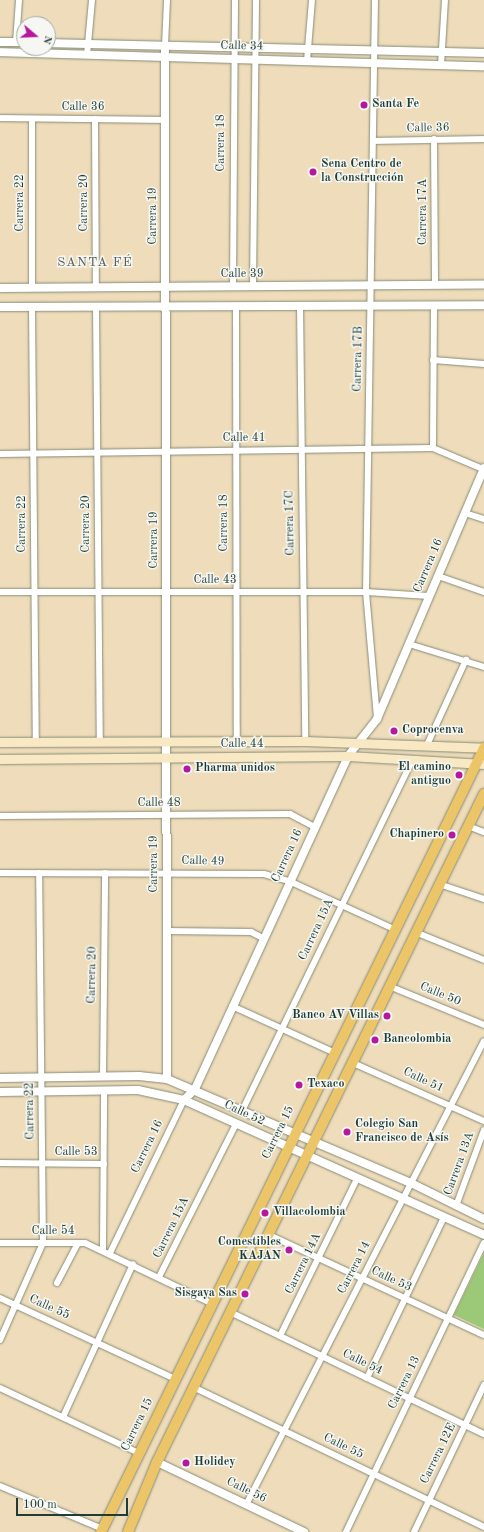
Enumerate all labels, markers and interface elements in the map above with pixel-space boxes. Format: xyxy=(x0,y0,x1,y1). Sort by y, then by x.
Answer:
north arrow xyxy=(16,16,56,56)
text: N xyxy=(40,34,53,46)
street label: Calle 34 xyxy=(220,39,264,55)
place label: Santa Fe xyxy=(372,98,419,112)
marker: Santa Fe xyxy=(359,100,369,110)
street label: Calle 36 xyxy=(61,101,105,115)
street label: Carrera 18 xyxy=(215,114,229,172)
street label: Calle 36 xyxy=(406,121,450,137)
place label: Sena Centro de la Construcción xyxy=(321,158,404,186)
marker: Sena Centro de la Construcción xyxy=(308,167,318,177)
street label: Carrera 22 xyxy=(14,174,28,232)
street label: Carrera 20 xyxy=(78,174,92,232)
street label: Carrera 17A xyxy=(417,179,431,245)
street label: Carrera 19 xyxy=(147,187,161,245)
district label: SANTA FÉ xyxy=(57,255,133,271)
street label: Calle 39 xyxy=(220,268,264,282)
street label: Carrera 17B xyxy=(351,326,367,392)
street label: Calle 41 xyxy=(222,432,266,446)
street label: Carrera 17C xyxy=(283,490,299,556)
street label: Carrera 18 xyxy=(218,494,232,552)
street label: Carrera 22 xyxy=(16,495,30,553)
street label: Carrera 20 xyxy=(80,495,94,553)
street label: Carrera 19 xyxy=(148,511,162,569)
street label: Carrera 16 xyxy=(411,537,447,595)
street label: Calle 43 xyxy=(193,574,237,588)
place label: Coprocenva xyxy=(402,724,464,738)
marker: Coprocenva xyxy=(389,726,399,736)
street label: Calle 44 xyxy=(220,738,264,752)
place label: El camino antiguo xyxy=(398,761,451,789)
place label: Pharma unidos xyxy=(195,762,275,776)
marker: Pharma unidos xyxy=(182,764,192,774)
marker: El camino antiguo xyxy=(454,770,464,780)
street label: Calle 48 xyxy=(137,797,181,811)
street label: Carrera 16 xyxy=(269,827,307,885)
place label: Chapinero xyxy=(390,828,444,842)
marker: Chapinero xyxy=(447,830,457,840)
street label: Carrera 19 xyxy=(148,835,162,893)
street label: Calle 49 xyxy=(181,854,225,870)
street label: Carrera 15A xyxy=(296,897,338,963)
street label: Carrera 20 xyxy=(85,946,101,1004)
street label: Calle 50 xyxy=(417,980,463,1010)
place label: Banco AV Villas xyxy=(292,1009,379,1023)
marker: Banco AV Villas xyxy=(382,1011,392,1021)
place label: Bancolombia xyxy=(383,1033,451,1047)
marker: Bancolombia xyxy=(370,1035,380,1045)
street label: Calle 51 xyxy=(400,1065,446,1097)
place label: Texaco xyxy=(307,1078,344,1092)
marker: Texaco xyxy=(294,1080,304,1090)
street label: Carrera 22 xyxy=(23,1082,39,1140)
street label: Calle 52 xyxy=(221,1098,267,1130)
street label: Carrera 15 xyxy=(260,1104,298,1162)
street label: Carrera 16 xyxy=(129,1118,167,1176)
place label: Colegio San Francisco de Asís xyxy=(355,1118,449,1146)
marker: Colegio San Francisco de Asís xyxy=(342,1127,352,1137)
street label: Carrera 13A xyxy=(442,1130,478,1198)
street label: Calle 53 xyxy=(54,1146,98,1160)
street label: Carrera 15A xyxy=(151,1195,193,1261)
place label: Villacolombia xyxy=(273,1206,346,1220)
marker: Villacolombia xyxy=(260,1208,270,1218)
street label: Calle 54 xyxy=(31,1225,75,1239)
street label: Carrera 14A xyxy=(283,1231,325,1297)
place label: Comestibles KAJAN xyxy=(218,1236,281,1264)
street label: Carrera 14 xyxy=(336,1239,374,1297)
marker: Comestibles KAJAN xyxy=(284,1245,294,1255)
street label: Calle 53 xyxy=(368,1264,414,1296)
place label: Sisgaya Sas xyxy=(174,1287,237,1301)
marker: Sisgaya Sas xyxy=(240,1289,250,1299)
street label: Calle 55 xyxy=(26,1293,72,1323)
street label: Calle 54 xyxy=(339,1347,385,1379)
street label: Carrera 13 xyxy=(386,1354,424,1412)
street label: Carrera 15 xyxy=(119,1396,157,1454)
street label: Carrera 12E xyxy=(418,1421,460,1487)
street label: Calle 55 xyxy=(320,1431,366,1463)
place label: Holidey xyxy=(194,1456,236,1470)
marker: Holidey xyxy=(181,1458,191,1468)
street label: Calle 56 xyxy=(223,1475,269,1507)
scale bar xyxy=(18,1490,130,1516)
text: 100 m xyxy=(23,1499,57,1511)

